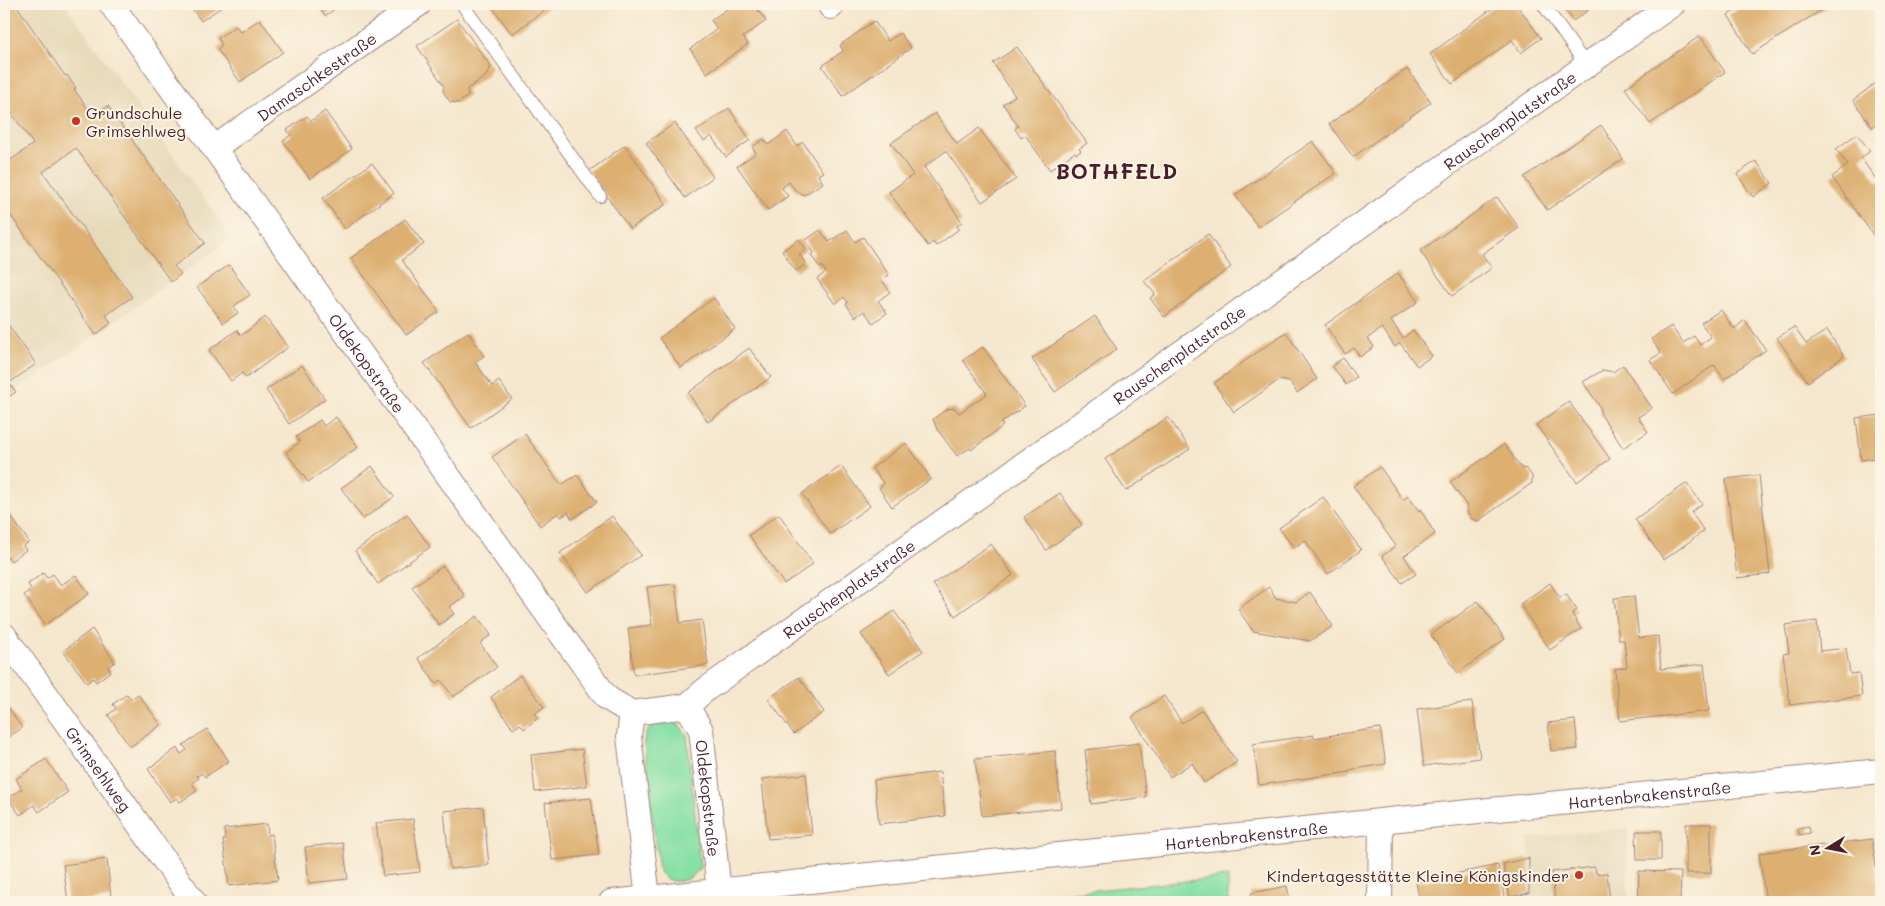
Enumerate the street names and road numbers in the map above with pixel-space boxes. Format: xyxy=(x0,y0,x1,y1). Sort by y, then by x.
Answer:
street label: Damaschkestraße xyxy=(252,27,380,125)
street label: Rauschenplatstraße xyxy=(1439,66,1580,174)
street label: Rauschenplatstraße xyxy=(1109,300,1249,408)
street label: Oldekopstraße xyxy=(325,309,410,417)
street label: Rauschenplatstraße xyxy=(778,534,919,642)
street label: Grimsehlweg xyxy=(62,722,137,815)
street label: Oldekopstraße xyxy=(692,739,726,858)
street label: Hartenbrakenstraße xyxy=(1567,776,1732,813)
street label: Hartenbrakenstraße xyxy=(1164,816,1329,854)

